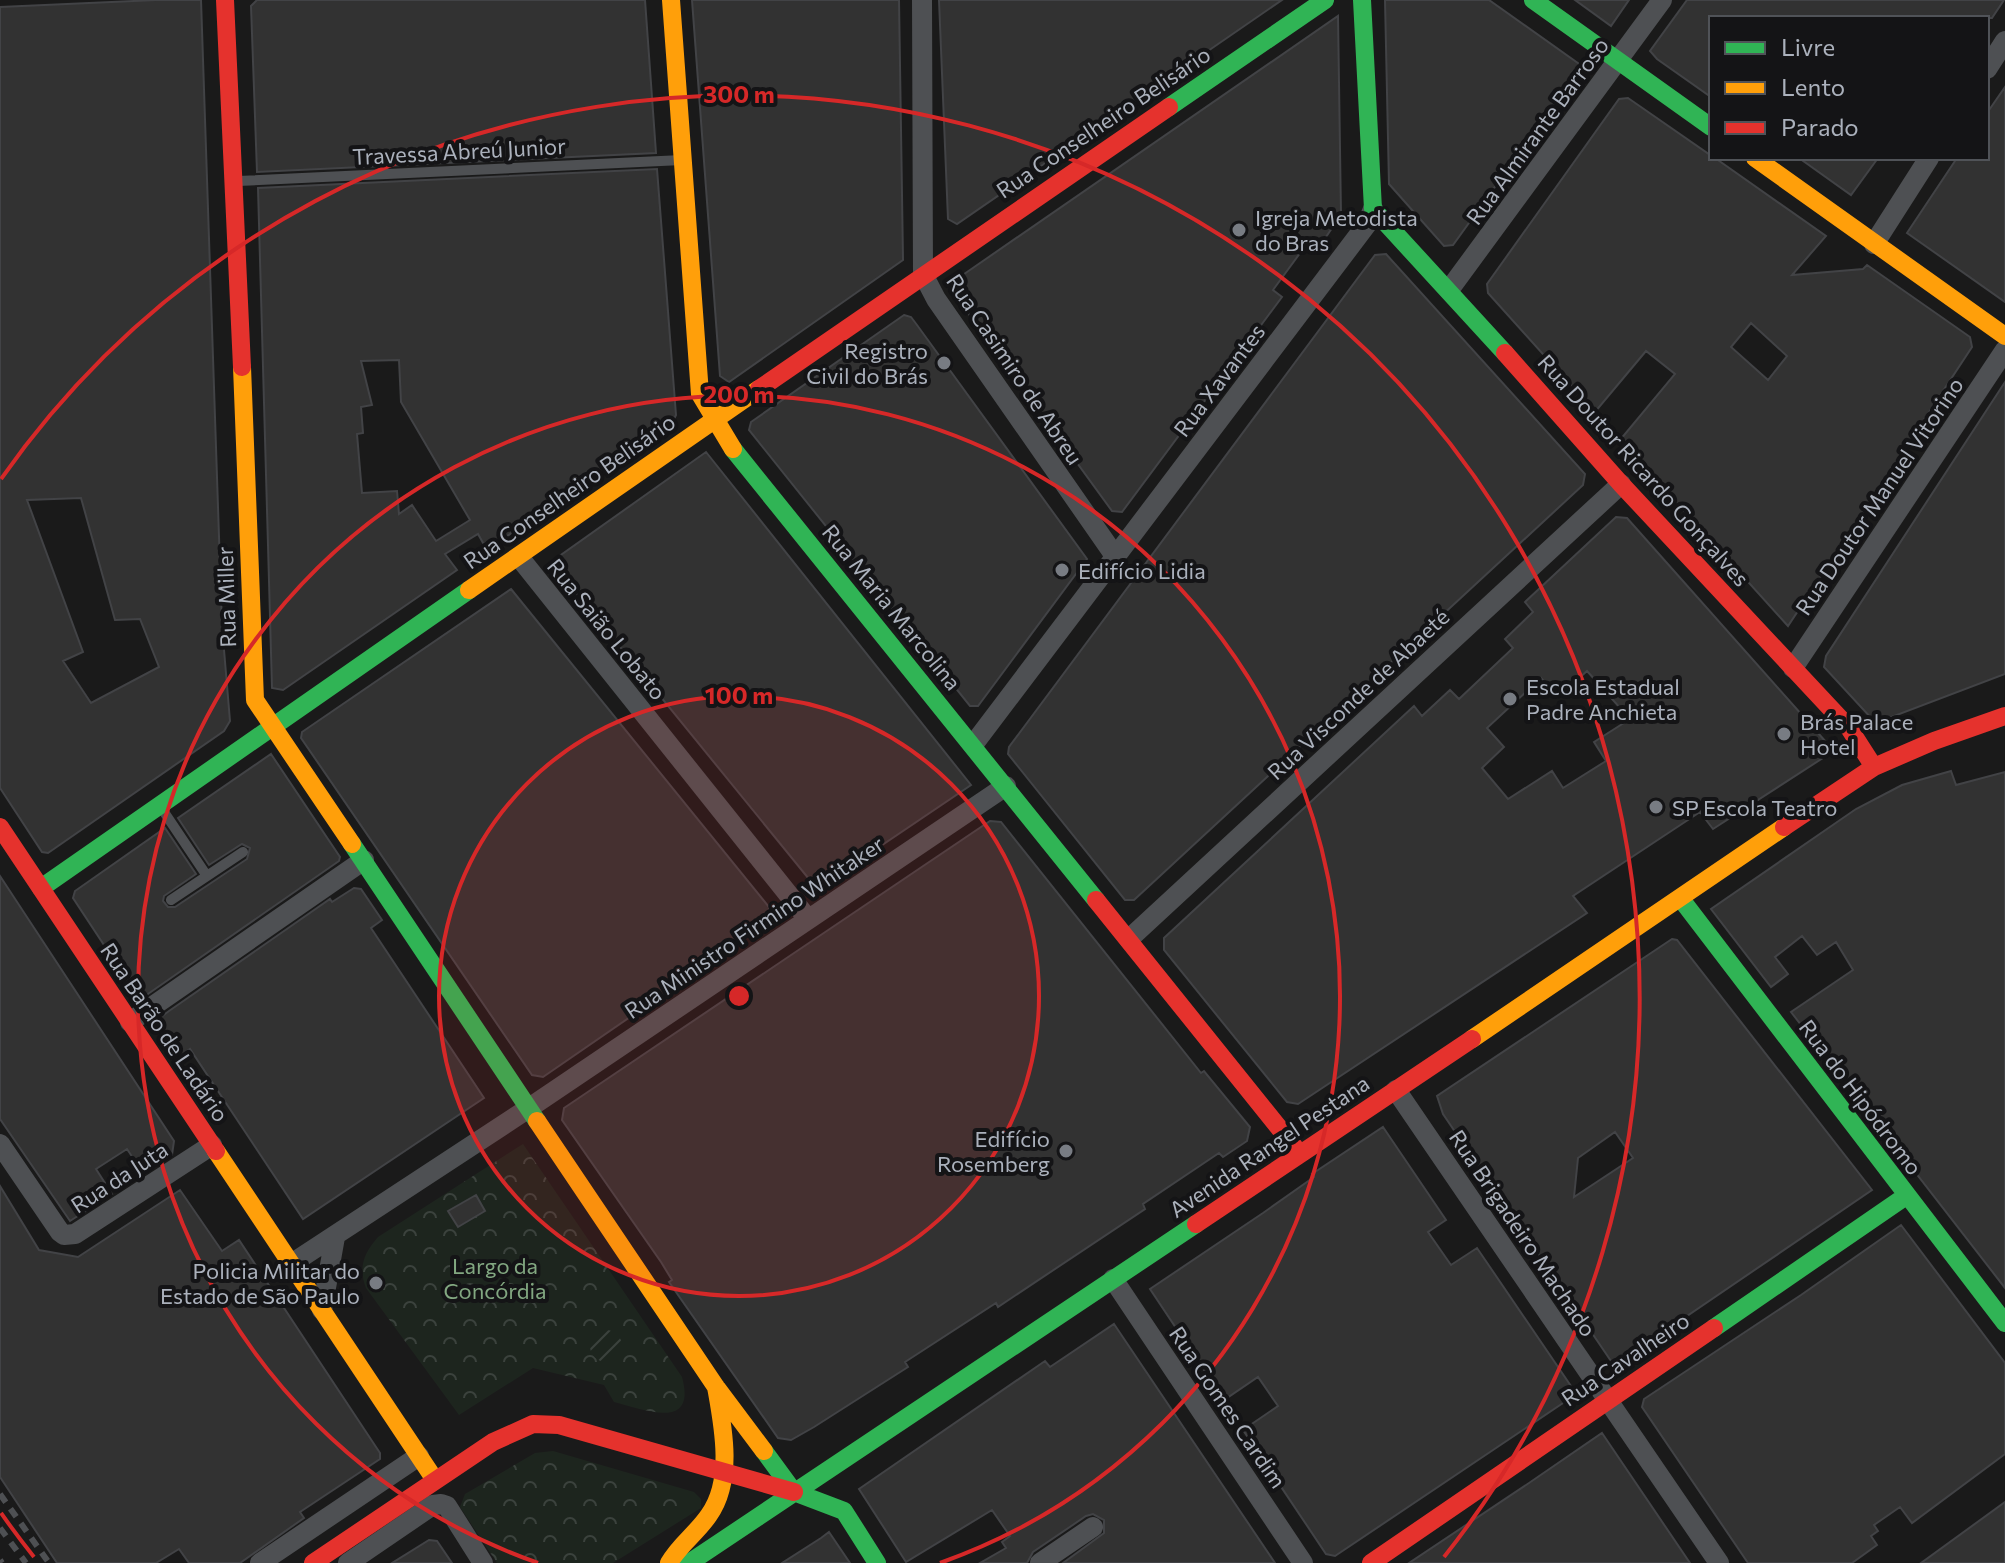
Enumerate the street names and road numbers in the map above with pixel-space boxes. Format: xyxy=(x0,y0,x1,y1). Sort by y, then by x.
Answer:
street label: Rua Almirante Barroso xyxy=(1460,32,1614,230)
street label: Rua Conselheiro Belisário xyxy=(991,40,1215,204)
street label: Travessa Abreú Junior xyxy=(351,132,567,170)
street label: Rua Casimiro de Abreu xyxy=(941,268,1089,470)
street label: Rua Xavantes xyxy=(1168,318,1270,442)
street label: Rua Doutor Ricardo Gonçalves xyxy=(1533,348,1755,592)
street label: Rua Doutor Manuel Vitorino xyxy=(1789,372,1969,620)
street label: Rua Conselheiro Belisário xyxy=(458,408,680,574)
street label: Rua Maria Marcolina xyxy=(817,519,967,695)
street label: Rua Miller xyxy=(211,546,241,648)
street label: Rua Saião Lobato xyxy=(542,553,672,705)
street label: Rua Visconde de Abaeté xyxy=(1262,603,1454,785)
street label: Rua Ministro Firmino Whitaker xyxy=(619,830,889,1024)
street label: Rua Barão de Ladário xyxy=(95,937,235,1127)
street label: Rua do Hipódromo xyxy=(1794,1014,1928,1180)
street label: Avenida Rangel Pestana xyxy=(1164,1069,1374,1223)
street label: Rua Brigadeiro Machado xyxy=(1444,1125,1602,1341)
street label: Rua da Juta xyxy=(65,1136,173,1218)
street label: Rua Cavalheiro xyxy=(1556,1306,1694,1412)
street label: Rua Gomes Cardim xyxy=(1164,1321,1292,1493)

